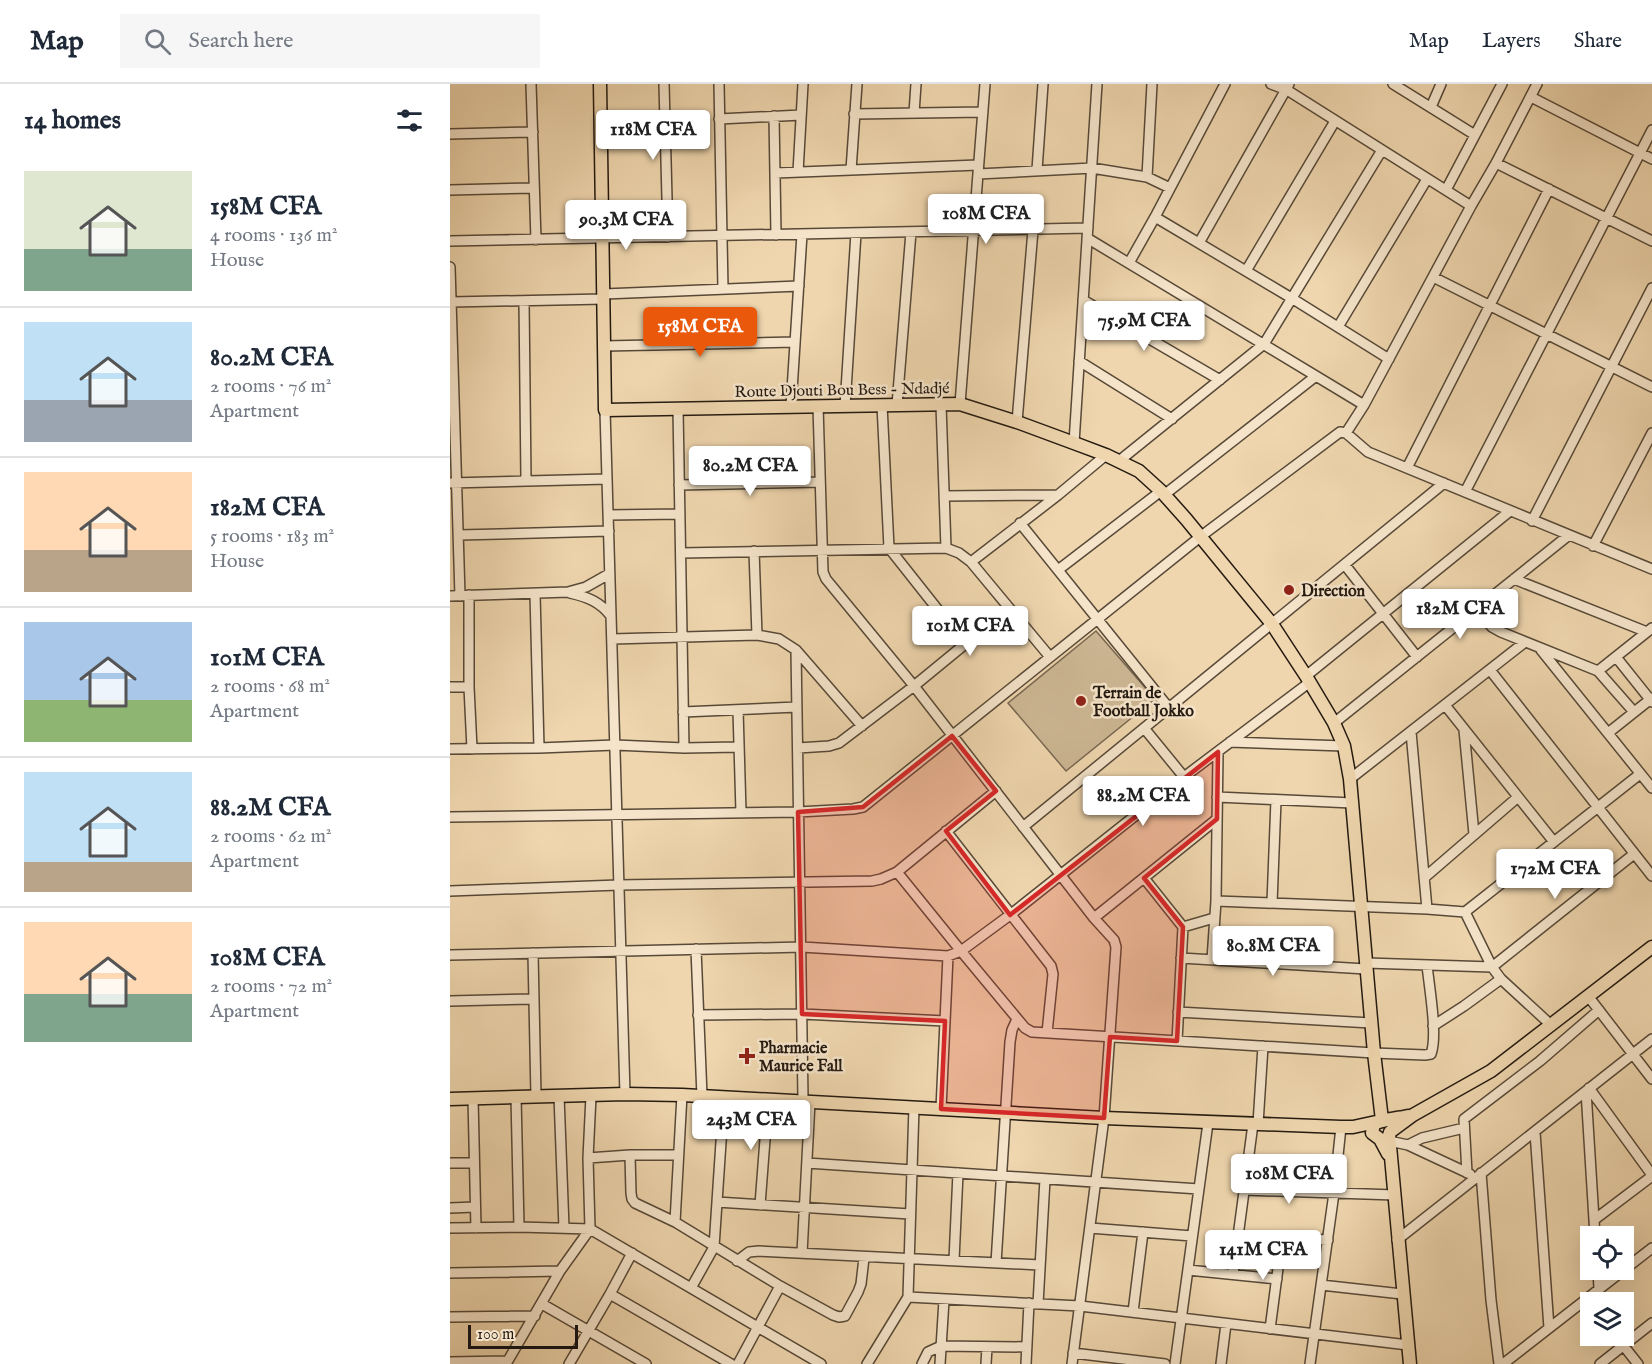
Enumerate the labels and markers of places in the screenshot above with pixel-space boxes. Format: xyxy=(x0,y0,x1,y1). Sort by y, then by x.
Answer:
pin: 118M CFA xyxy=(591,110,715,161)
pin: 108M CFA xyxy=(924,194,1048,245)
pin: 90.3M CFA xyxy=(557,200,695,251)
pin: 75.9M CFA xyxy=(1075,301,1213,352)
pin: 158M CFA xyxy=(638,307,762,358)
pin: 80.2M CFA xyxy=(681,446,819,497)
place label: Direction xyxy=(1301,582,1365,602)
marker: Direction xyxy=(1282,583,1296,597)
pin: 182M CFA xyxy=(1398,589,1522,640)
pin: 101M CFA xyxy=(908,606,1032,657)
place label: Terrain de Football Jokko xyxy=(1092,684,1194,722)
marker: Terrain de Football Jokko xyxy=(1074,694,1088,708)
pin: 88.2M CFA xyxy=(1074,776,1212,827)
pin: 172M CFA xyxy=(1493,849,1617,900)
pin: 80.8M CFA xyxy=(1204,926,1342,977)
place label: Pharmacie Maurice Fall xyxy=(759,1039,843,1077)
marker: Pharmacie Maurice Fall xyxy=(740,1049,754,1063)
pin: 243M CFA xyxy=(689,1100,813,1151)
pin: 108M CFA xyxy=(1227,1154,1351,1205)
pin: 141M CFA xyxy=(1201,1230,1325,1281)

